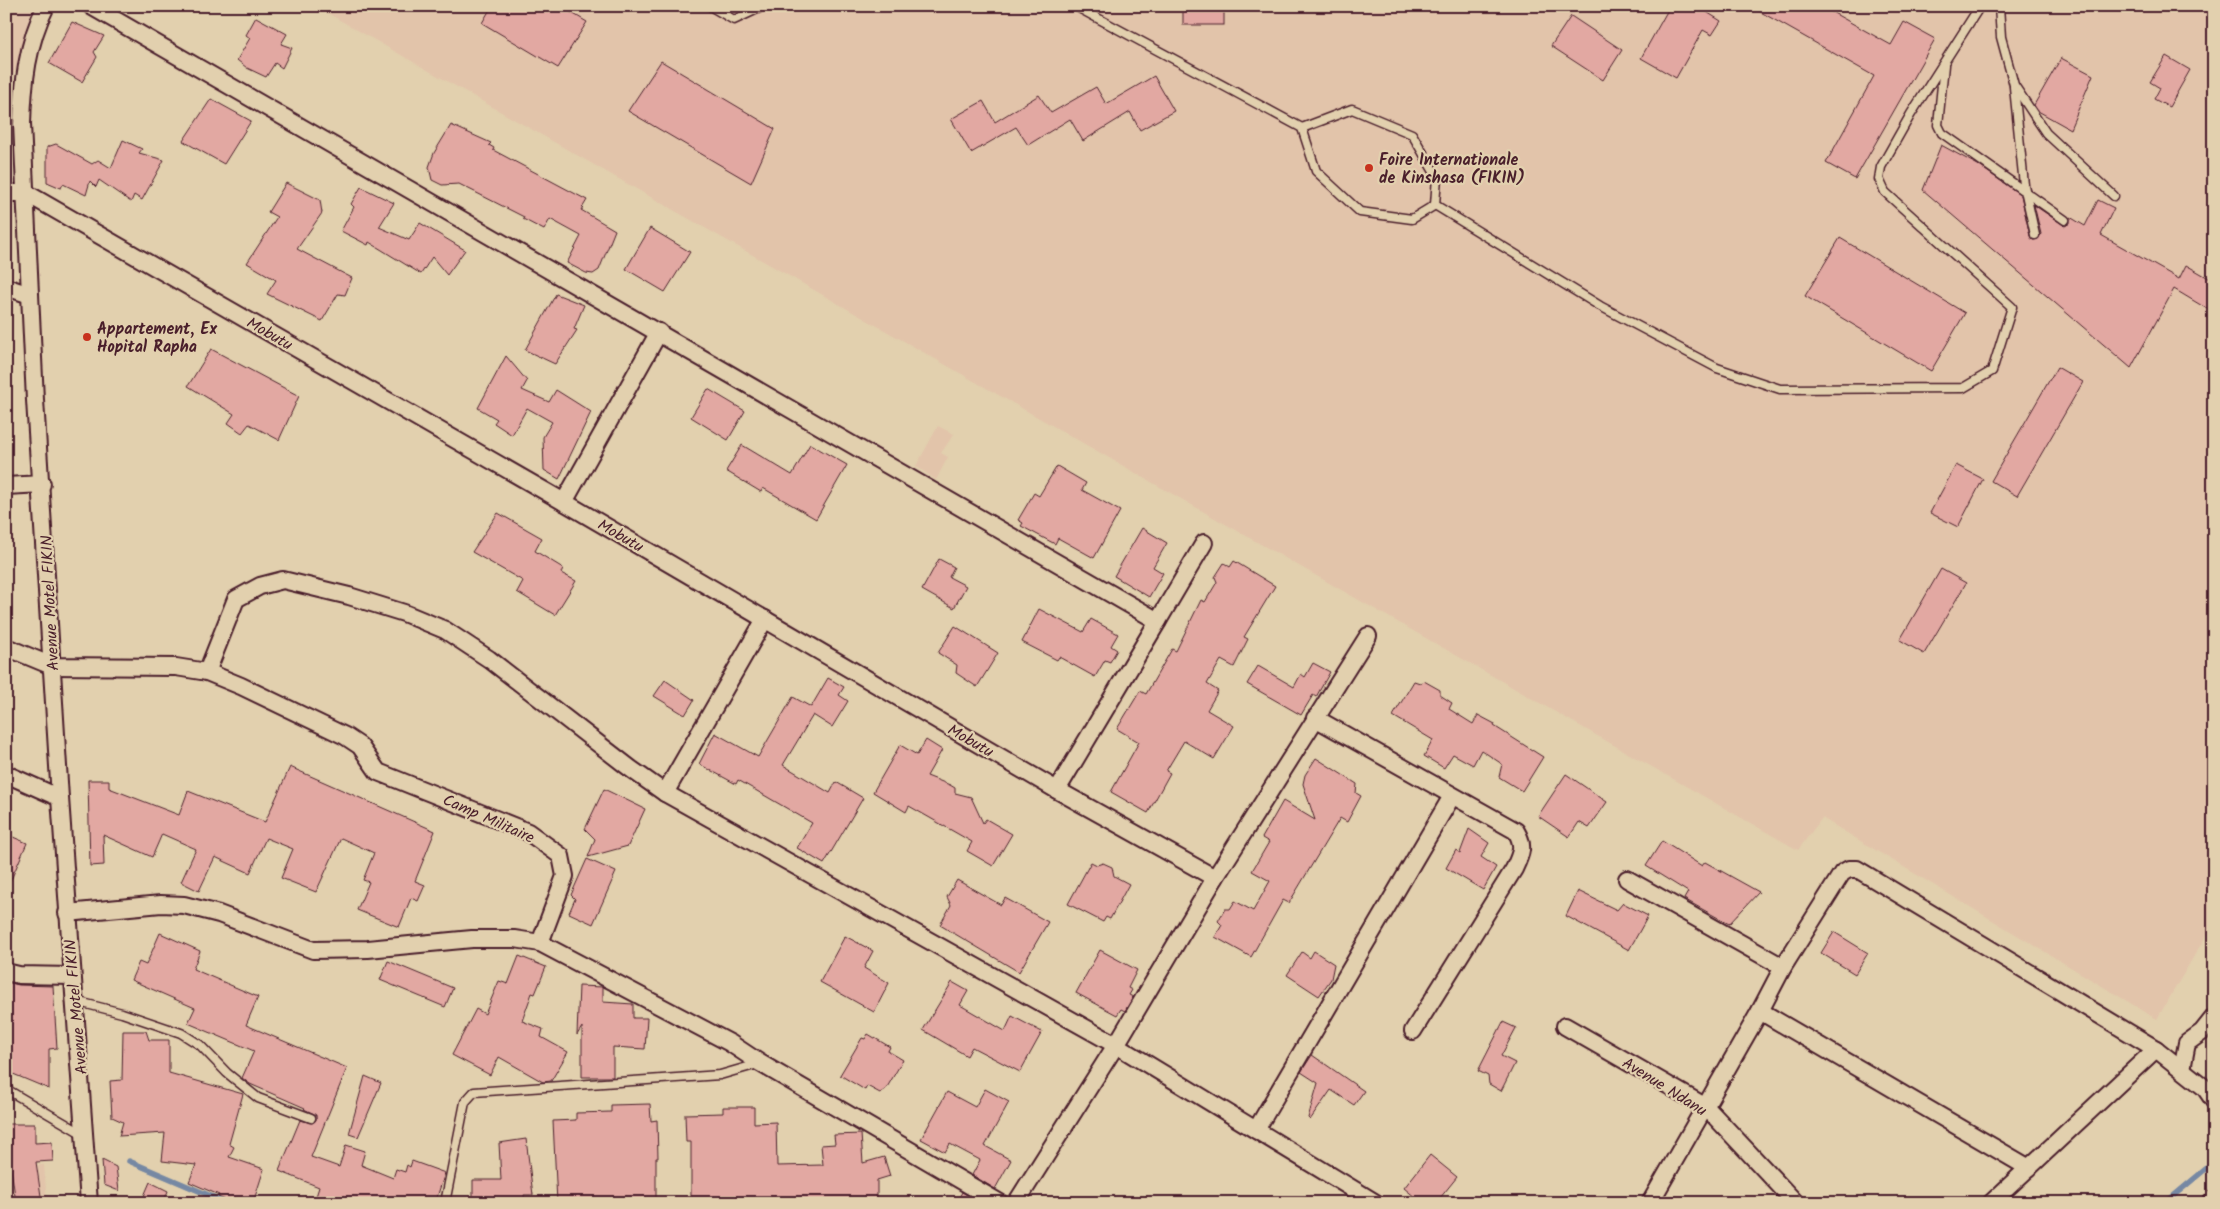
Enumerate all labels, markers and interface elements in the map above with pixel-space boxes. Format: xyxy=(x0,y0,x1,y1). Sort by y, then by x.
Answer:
place label: Foire Internationale de Kinshasa (FIKIN) xyxy=(1379,148,1525,191)
marker: Foire Internationale de Kinshasa (FIKIN) xyxy=(1363,162,1375,174)
street label: Mobutu xyxy=(241,311,297,358)
place label: Appartement, Ex Hopital Rapha xyxy=(97,317,217,360)
marker: Appartement, Ex Hopital Rapha xyxy=(81,331,93,343)
street label: Mobutu xyxy=(592,513,648,560)
street label: Avenue Motel FIKIN xyxy=(34,534,67,671)
street label: Mobutu xyxy=(942,718,998,765)
street label: Camp Militaire xyxy=(439,788,538,851)
street label: Avenue Motel FIKIN xyxy=(58,938,95,1076)
street label: Avenue Ndanu xyxy=(1617,1051,1712,1123)

